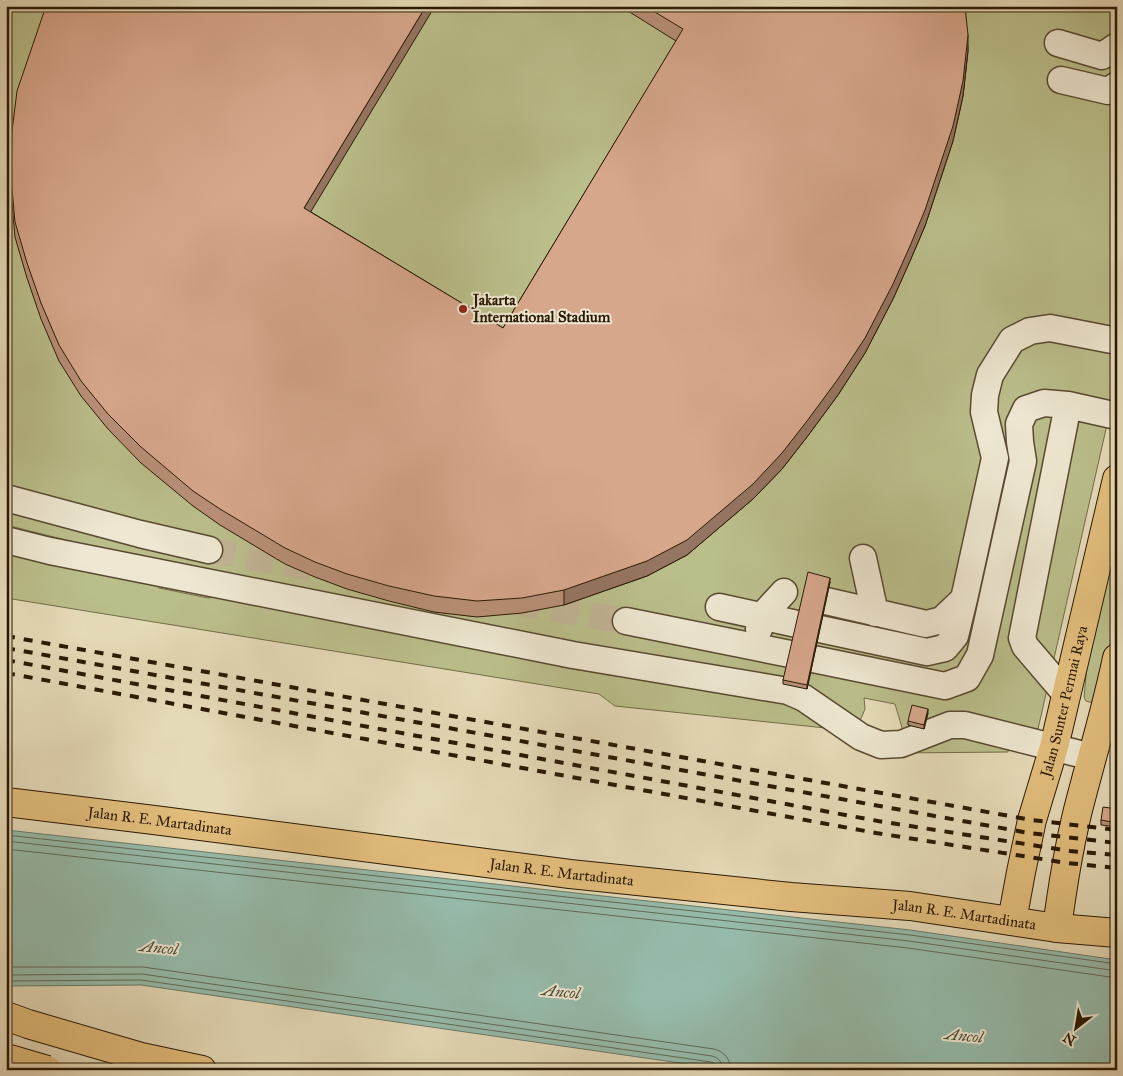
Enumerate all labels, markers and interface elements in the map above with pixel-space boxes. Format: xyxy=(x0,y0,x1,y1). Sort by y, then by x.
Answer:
place label: Jakarta International Stadium xyxy=(471,291,611,326)
marker: Jakarta International Stadium xyxy=(457,303,469,315)
street label: Jalan Sunter Permai Raya xyxy=(1036,623,1091,781)
street label: Jalan R. E. Martadinata xyxy=(85,803,234,839)
street label: Jalan R. E. Martadinata xyxy=(486,854,635,890)
street label: Jalan R. E. Martadinata xyxy=(890,896,1038,934)
water label: Ancol xyxy=(137,936,181,959)
water label: Ancol xyxy=(539,980,583,1003)
north arrow xyxy=(1050,1004,1100,1054)
water label: Ancol xyxy=(942,1024,986,1047)
text: N xyxy=(1060,1028,1079,1049)

